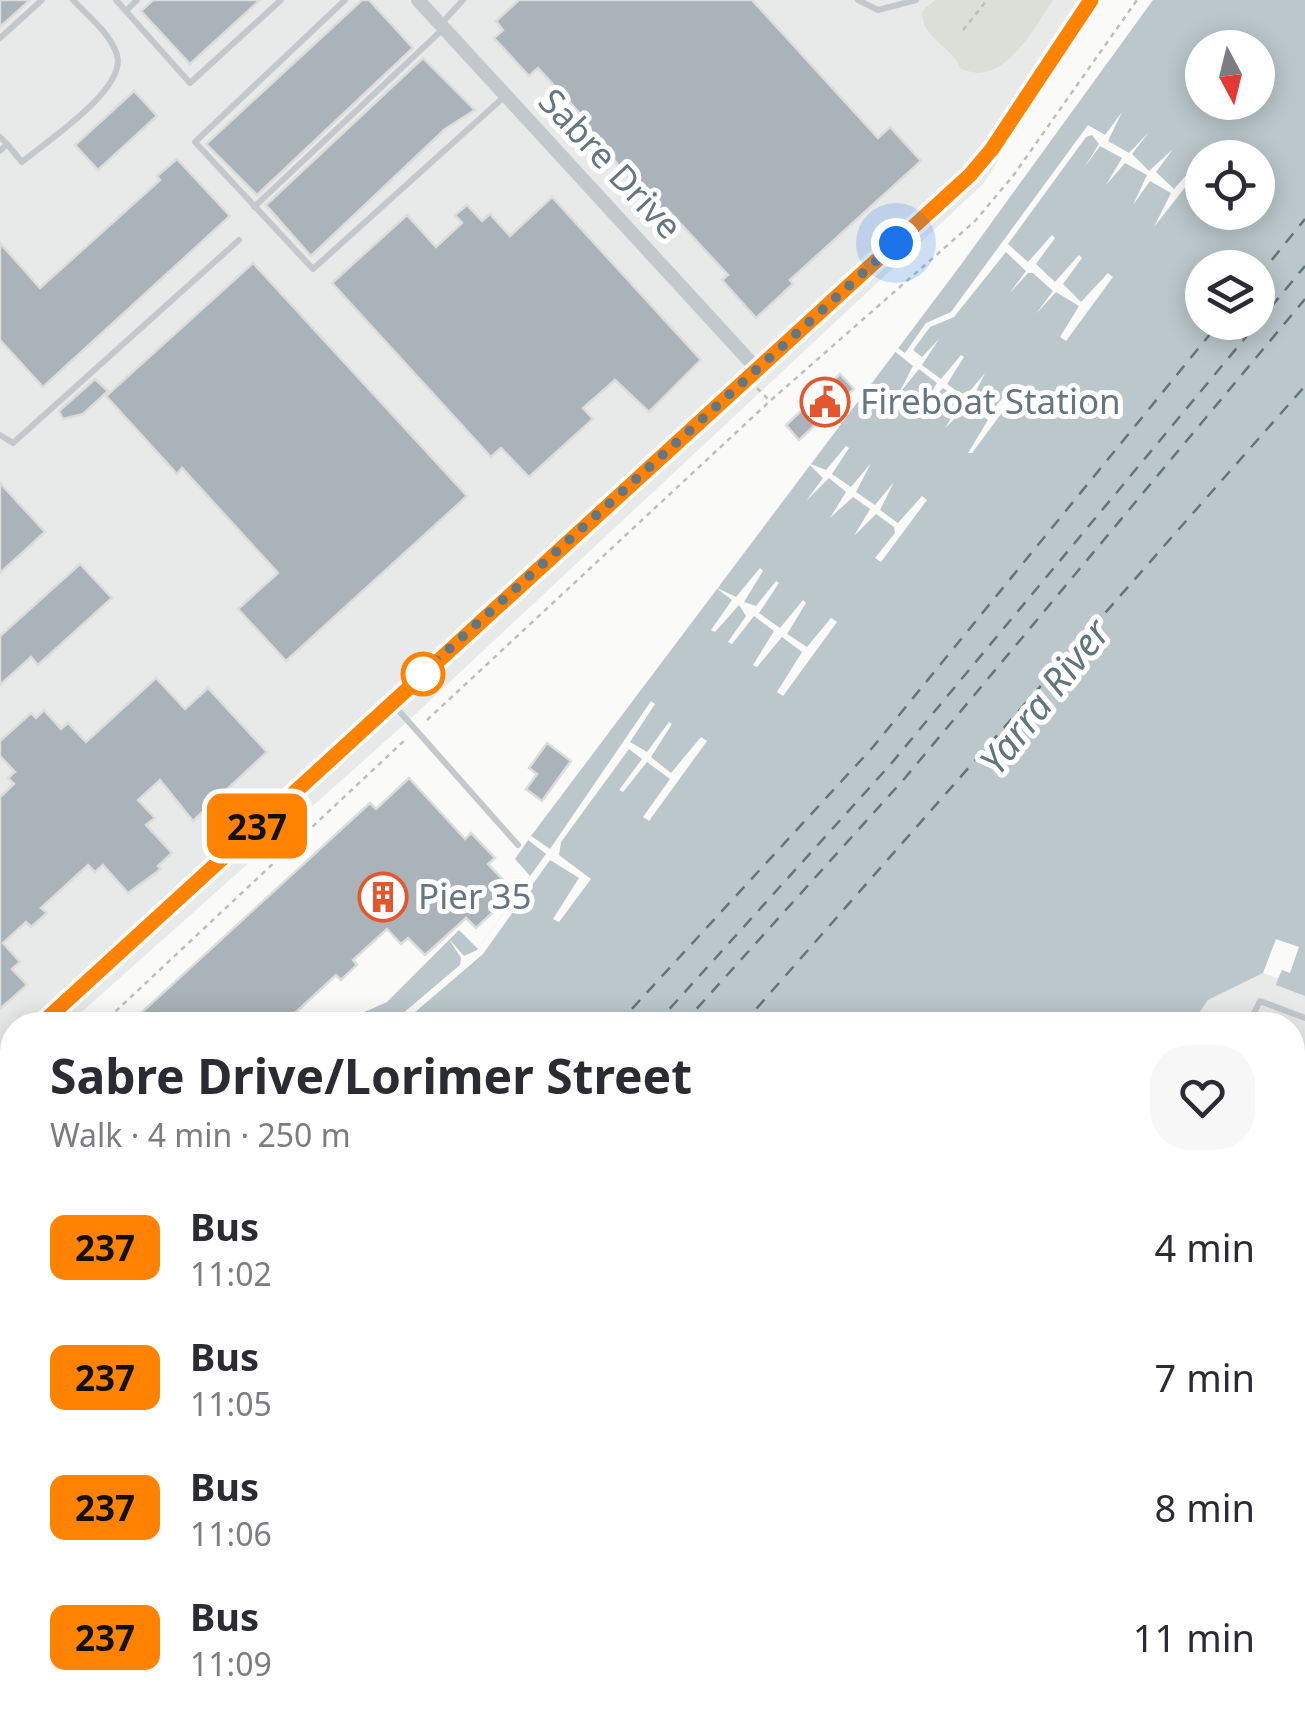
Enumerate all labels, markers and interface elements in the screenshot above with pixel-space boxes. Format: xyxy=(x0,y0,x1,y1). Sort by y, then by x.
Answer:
north arrow xyxy=(1185,30,1275,120)
map controls xyxy=(1185,30,1275,340)
street label: Sabre Drive xyxy=(529,78,693,248)
button: locate xyxy=(1185,140,1275,230)
your location xyxy=(871,218,921,268)
button: layers xyxy=(1185,250,1275,340)
public building icon: Fireboat Station xyxy=(799,376,851,428)
place label: Fireboat Station xyxy=(860,377,1121,424)
water label: Yarra River xyxy=(966,606,1122,784)
unlabelled marker xyxy=(402,653,444,695)
line badge: 237 xyxy=(200,794,314,858)
text: 237 xyxy=(227,803,287,850)
building icon: Pier 35 xyxy=(357,871,409,923)
place label: Pier 35 xyxy=(418,872,532,919)
text: Sabre Drive/Lorimer Street xyxy=(50,1043,692,1108)
button: heart xyxy=(1150,1045,1255,1150)
text: Walk · 4 min · 250 m xyxy=(50,1113,351,1156)
text: Bus xyxy=(190,1200,259,1252)
text: 4 min xyxy=(1155,1221,1255,1273)
text: 237 xyxy=(75,1224,135,1271)
text: 11:02 xyxy=(190,1252,272,1295)
text: Bus xyxy=(190,1330,259,1382)
text: 7 min xyxy=(1155,1351,1255,1403)
text: 237 xyxy=(75,1354,135,1401)
text: 11:05 xyxy=(190,1382,272,1425)
text: Bus xyxy=(190,1460,259,1512)
text: 8 min xyxy=(1155,1481,1255,1533)
text: 237 xyxy=(75,1484,135,1531)
text: 11:06 xyxy=(190,1512,272,1555)
text: Bus xyxy=(190,1590,259,1642)
text: 11 min xyxy=(1133,1611,1255,1663)
text: 237 xyxy=(75,1614,135,1661)
text: 11:09 xyxy=(190,1642,272,1685)

